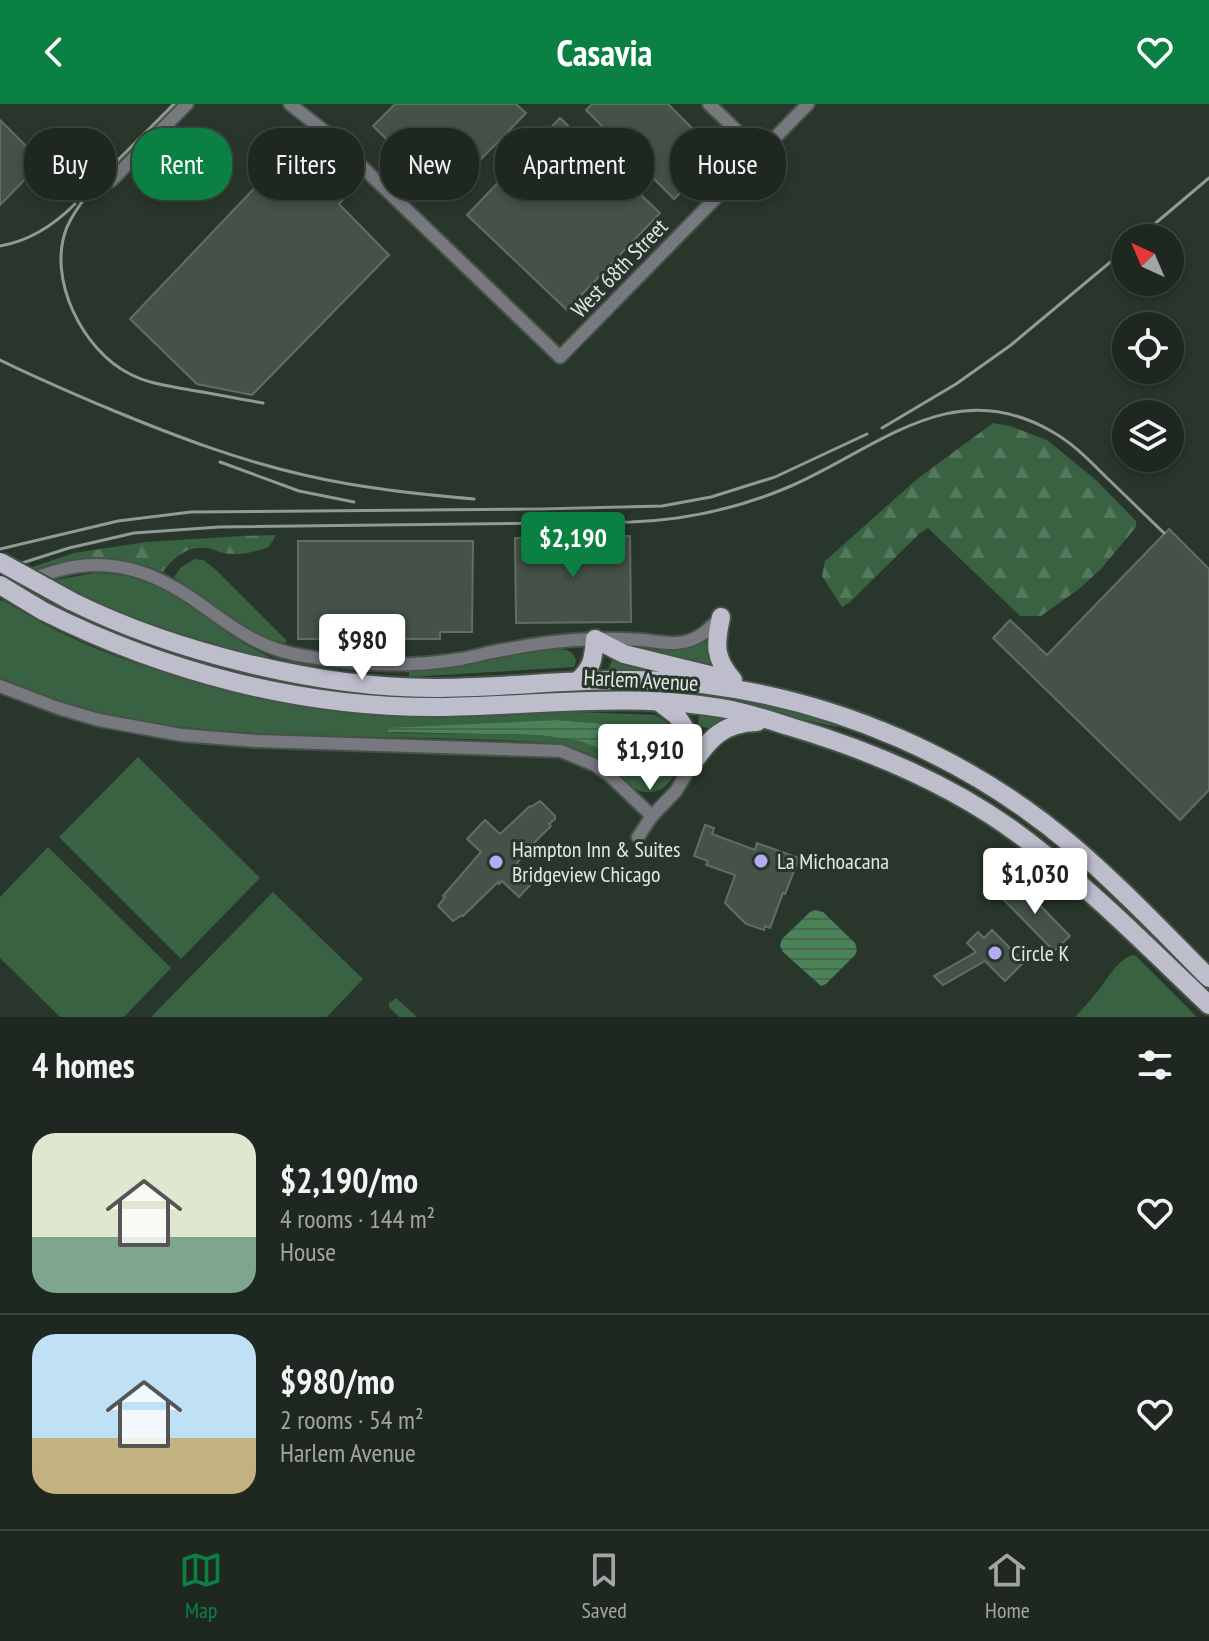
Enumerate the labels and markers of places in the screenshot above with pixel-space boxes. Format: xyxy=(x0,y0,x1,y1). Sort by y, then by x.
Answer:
pin: $2,190 xyxy=(508,512,638,580)
pin: $980 xyxy=(315,614,409,682)
pin: $1,910 xyxy=(585,724,715,792)
place label: Hampton Inn & Suites Bridgeview Chicago xyxy=(512,835,681,888)
place label: La Michoacana xyxy=(777,847,889,875)
pin: $1,030 xyxy=(970,848,1100,916)
marker: La Michoacana xyxy=(752,852,770,870)
marker: Hampton Inn & Suites Bridgeview Chicago xyxy=(487,853,505,871)
place label: Circle K xyxy=(1011,939,1070,967)
marker: Circle K xyxy=(986,944,1004,962)

